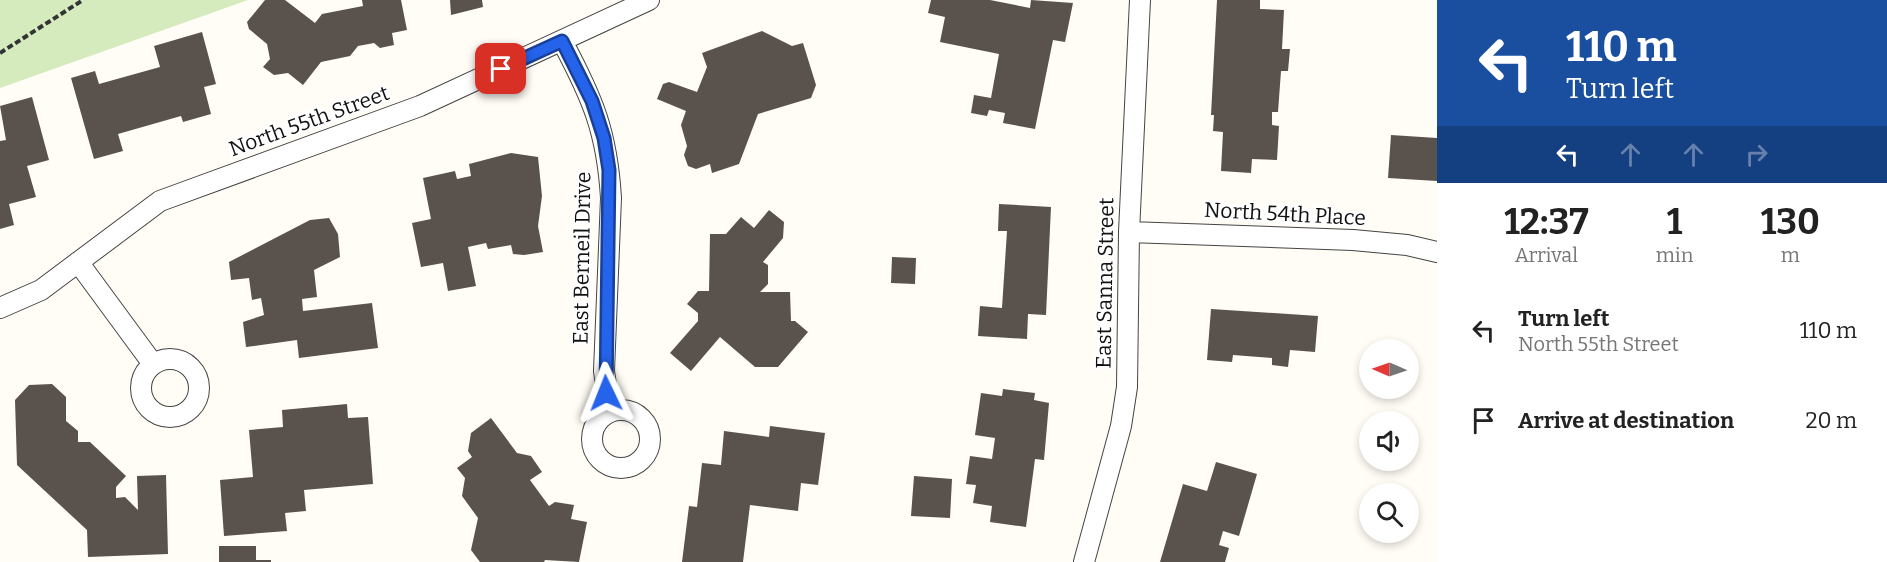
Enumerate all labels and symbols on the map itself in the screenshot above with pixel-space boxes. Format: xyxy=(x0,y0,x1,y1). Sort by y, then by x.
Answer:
pin xyxy=(475,43,526,94)
street label: North 55th Street xyxy=(225,80,393,162)
street label: East Berneil Drive xyxy=(567,171,597,345)
street label: East Sanna Street xyxy=(1091,197,1119,369)
street label: North 54th Place xyxy=(1204,197,1366,231)
north arrow xyxy=(1359,339,1419,399)
position arrow xyxy=(574,361,638,425)

